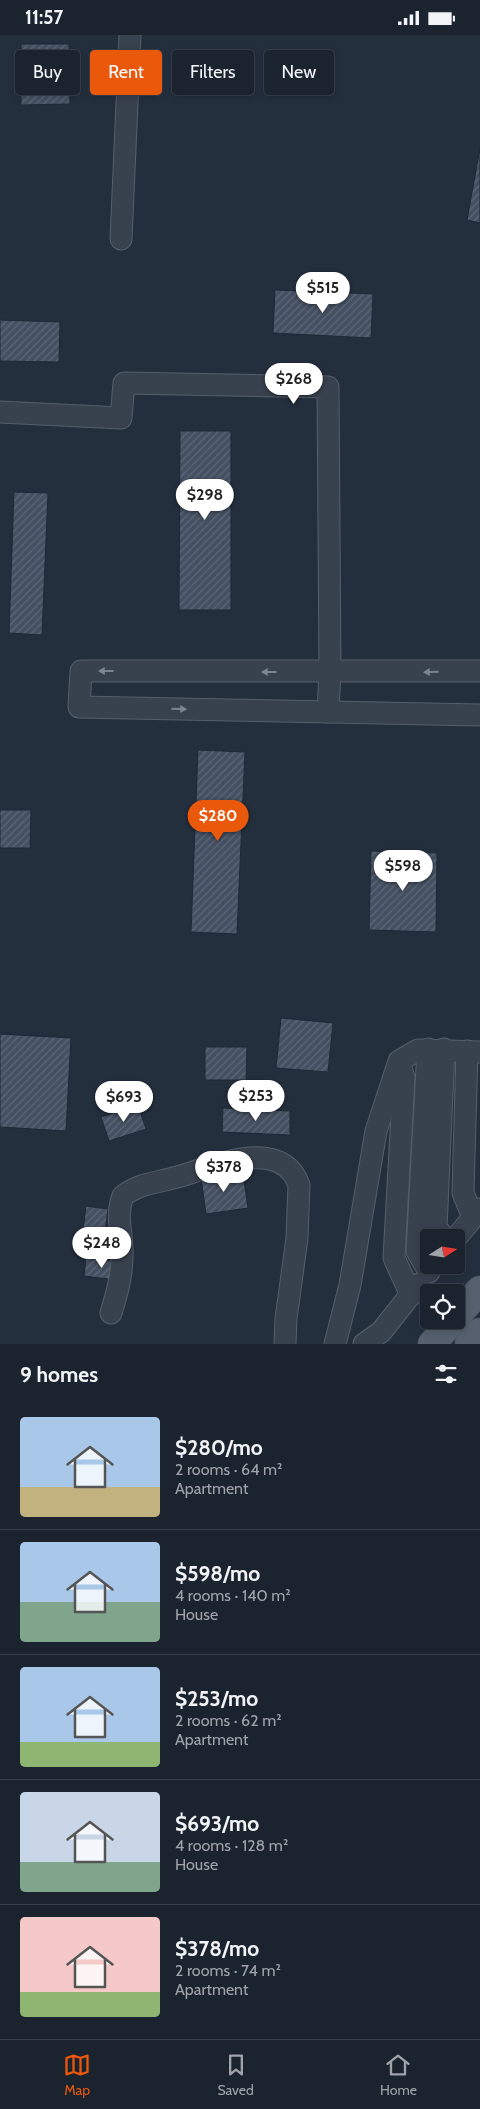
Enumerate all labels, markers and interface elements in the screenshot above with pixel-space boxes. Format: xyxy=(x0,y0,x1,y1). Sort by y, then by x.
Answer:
text: 11:57 xyxy=(25,6,63,29)
chip: Buy xyxy=(15,50,80,95)
chip: Rent xyxy=(90,50,162,95)
chip: Filters xyxy=(172,50,254,95)
chip: New xyxy=(264,50,334,95)
pin: $515 xyxy=(293,271,353,314)
text: $515 xyxy=(307,278,339,297)
pin: $268 xyxy=(264,363,324,405)
text: $268 xyxy=(276,369,312,388)
pin: $298 xyxy=(175,479,235,521)
text: $298 xyxy=(187,485,223,504)
one-way arrow xyxy=(98,667,114,675)
one-way arrow xyxy=(261,668,277,676)
one-way arrow xyxy=(423,668,439,676)
one-way arrow xyxy=(171,706,187,714)
pin: $280 xyxy=(188,799,248,842)
text: $280 xyxy=(199,806,237,825)
pin: $598 xyxy=(373,849,433,892)
text: $598 xyxy=(385,856,421,875)
pin: $253 xyxy=(226,1079,286,1122)
pin: $693 xyxy=(94,1081,154,1123)
text: $253 xyxy=(239,1086,273,1105)
text: $693 xyxy=(106,1087,142,1106)
pin: $378 xyxy=(194,1151,254,1193)
text: $378 xyxy=(206,1157,242,1176)
pin: $248 xyxy=(72,1227,132,1269)
north arrow xyxy=(420,1229,465,1274)
map controls xyxy=(420,1229,465,1329)
text: $248 xyxy=(83,1233,121,1252)
button: locate xyxy=(420,1284,465,1329)
icon: filters xyxy=(432,1360,460,1388)
text: 9 homes xyxy=(20,1362,98,1387)
text: $280/mo xyxy=(175,1435,263,1460)
icon: home xyxy=(60,1437,120,1497)
text: 2 rooms · 64 m² xyxy=(175,1460,282,1479)
text: Apartment xyxy=(175,1479,248,1498)
text: $598/mo xyxy=(175,1561,260,1586)
icon: home xyxy=(60,1562,120,1622)
text: 4 rooms · 140 m² xyxy=(175,1586,291,1605)
text: House xyxy=(175,1605,218,1624)
text: $253/mo xyxy=(175,1686,258,1711)
icon: home xyxy=(60,1687,120,1747)
text: 2 rooms · 62 m² xyxy=(175,1711,282,1730)
text: Apartment xyxy=(175,1730,248,1749)
text: $693/mo xyxy=(175,1811,259,1836)
icon: home xyxy=(60,1812,120,1872)
text: 4 rooms · 128 m² xyxy=(175,1836,288,1855)
text: House xyxy=(175,1855,218,1874)
text: $378/mo xyxy=(175,1936,259,1961)
icon: home xyxy=(60,1937,120,1997)
text: 2 rooms · 74 m² xyxy=(175,1961,281,1980)
text: Apartment xyxy=(175,1980,248,1999)
tab: Map xyxy=(63,2051,91,2099)
tab: Saved xyxy=(217,2051,254,2099)
tab: Home xyxy=(380,2051,417,2099)

